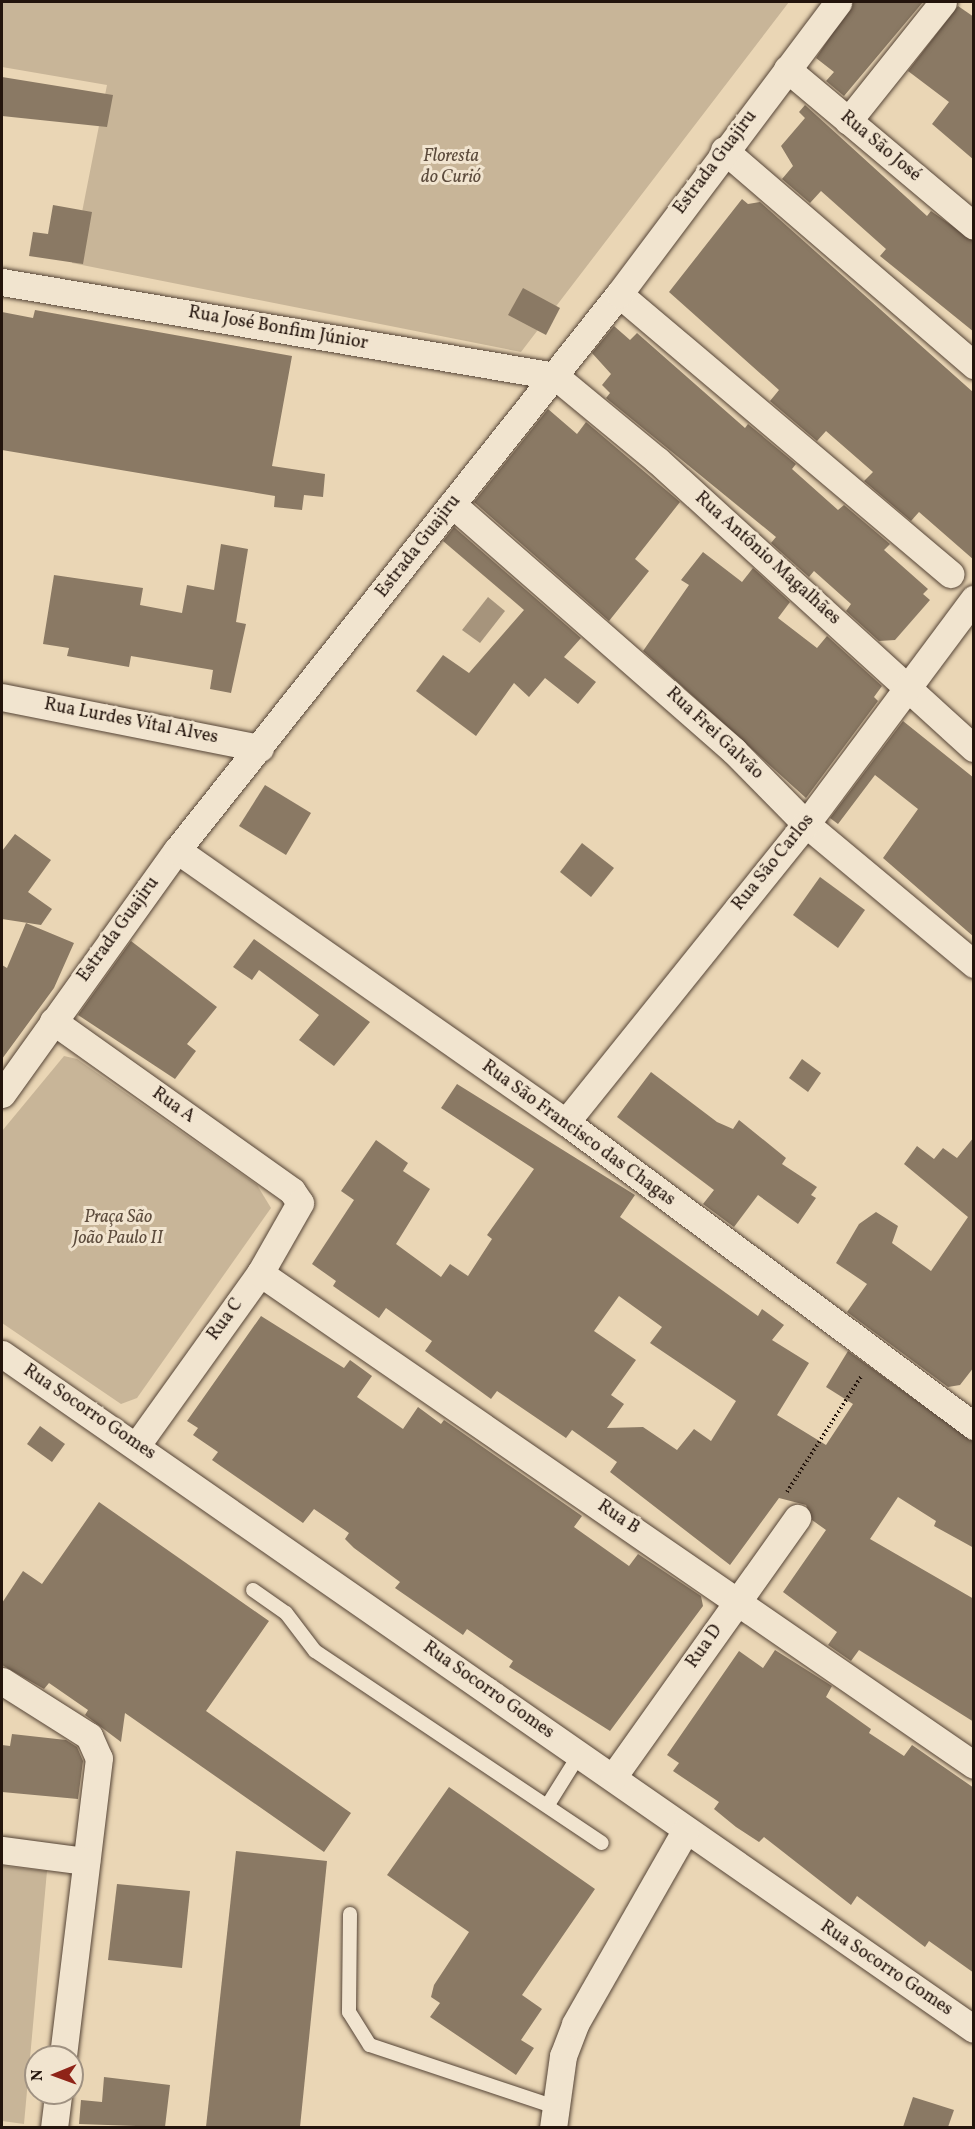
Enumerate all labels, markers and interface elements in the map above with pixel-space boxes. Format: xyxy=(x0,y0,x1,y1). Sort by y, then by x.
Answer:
street label: Estrada Guajiru xyxy=(670,107,762,219)
street label: Rua São José xyxy=(835,107,925,187)
park label: Floresta do Curió xyxy=(421,147,481,190)
street label: Rua José Bonfim Júnior xyxy=(186,303,370,355)
street label: Rua Antônio Magalhães xyxy=(690,488,844,630)
street label: Estrada Guajiru xyxy=(372,491,466,603)
street label: Rua Frei Galvão xyxy=(661,683,767,785)
street label: Rua Lurdes Vítal Alves xyxy=(42,694,220,750)
street label: Rua São Carlos xyxy=(728,810,820,916)
street label: Estrada Guajiru xyxy=(74,873,164,987)
street label: Rua São Francisco das Chagas xyxy=(477,1056,679,1212)
street label: Rua A xyxy=(147,1083,199,1129)
park label: Praça São João Paulo II xyxy=(73,1208,163,1250)
street label: Rua C xyxy=(204,1295,248,1345)
street label: Rua Socorro Gomes xyxy=(19,1361,159,1465)
street label: Rua B xyxy=(593,1496,643,1540)
street label: Rua D xyxy=(682,1621,728,1673)
street label: Rua Socorro Gomes xyxy=(418,1638,558,1744)
street label: Rua Socorro Gomes xyxy=(816,1917,956,2021)
north arrow xyxy=(24,2045,84,2105)
text: N xyxy=(27,2069,49,2081)

